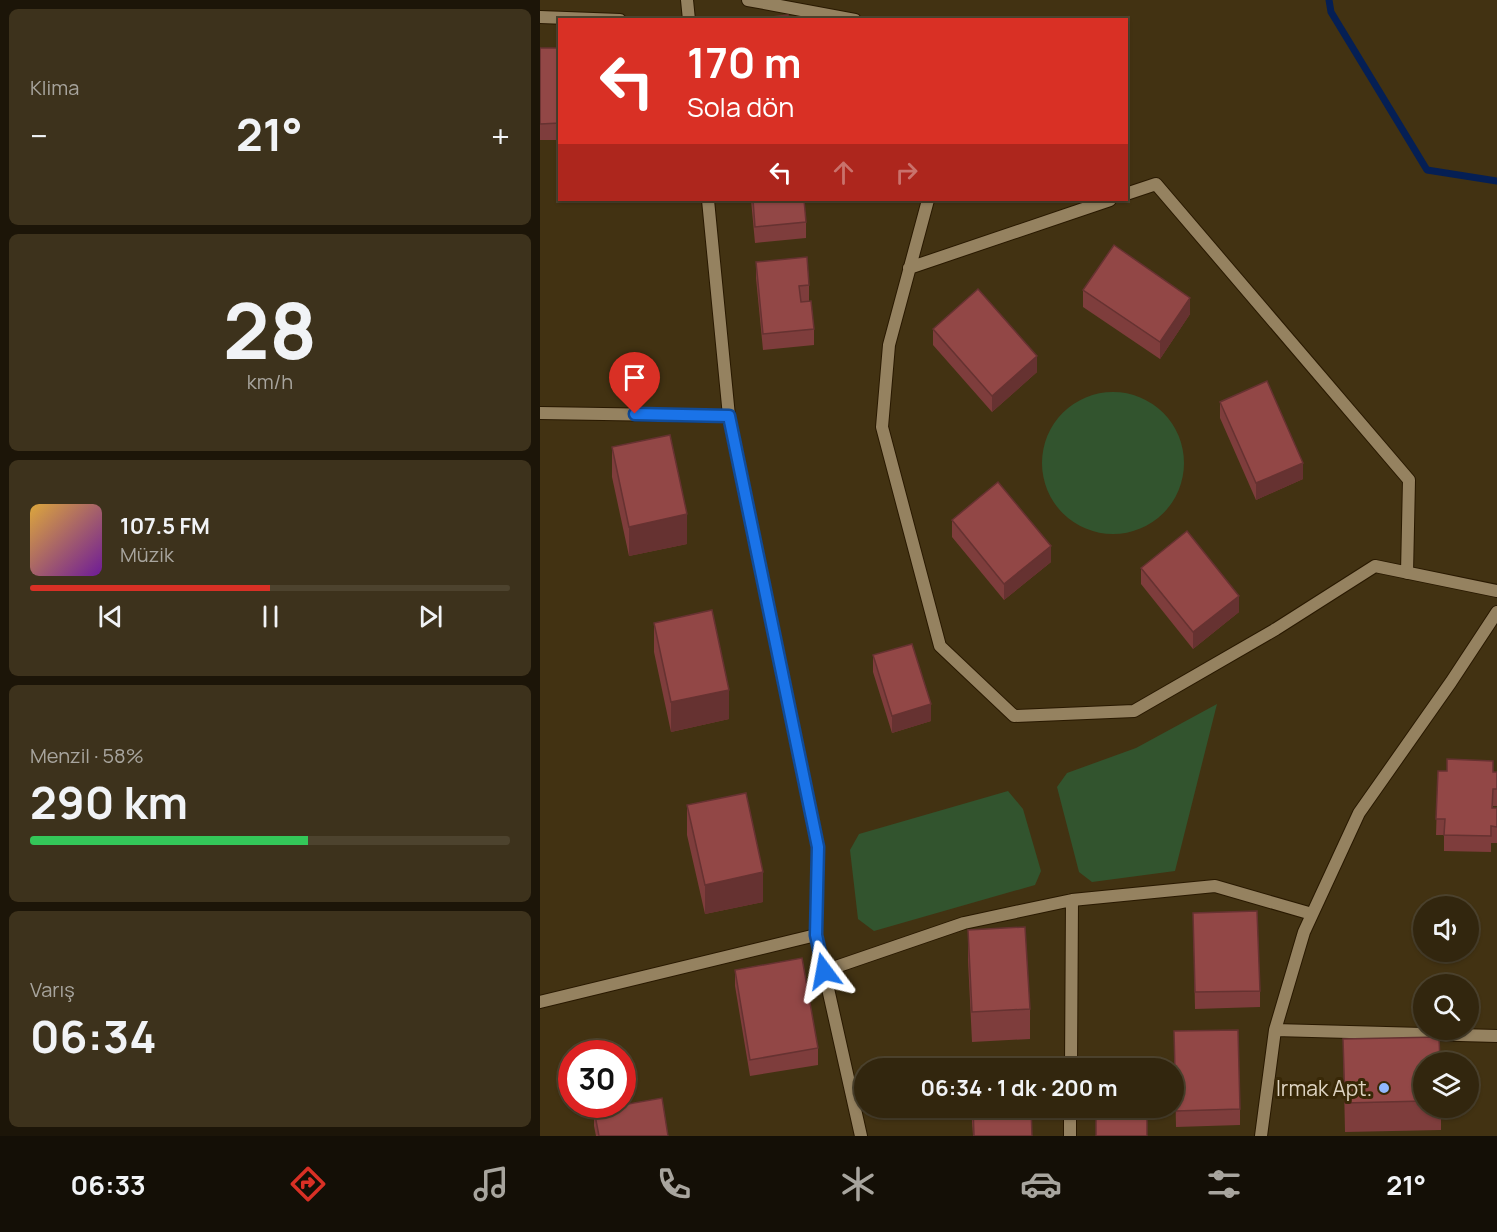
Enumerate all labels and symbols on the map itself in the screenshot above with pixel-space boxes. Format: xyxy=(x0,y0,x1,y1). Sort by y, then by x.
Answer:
pin xyxy=(609,352,660,414)
position arrow xyxy=(792,939,856,1003)
speed limit sign: 30 xyxy=(558,1040,636,1118)
place label: Irmak Apt. xyxy=(1276,1074,1372,1102)
marker: Irmak Apt. xyxy=(1377,1081,1391,1095)

